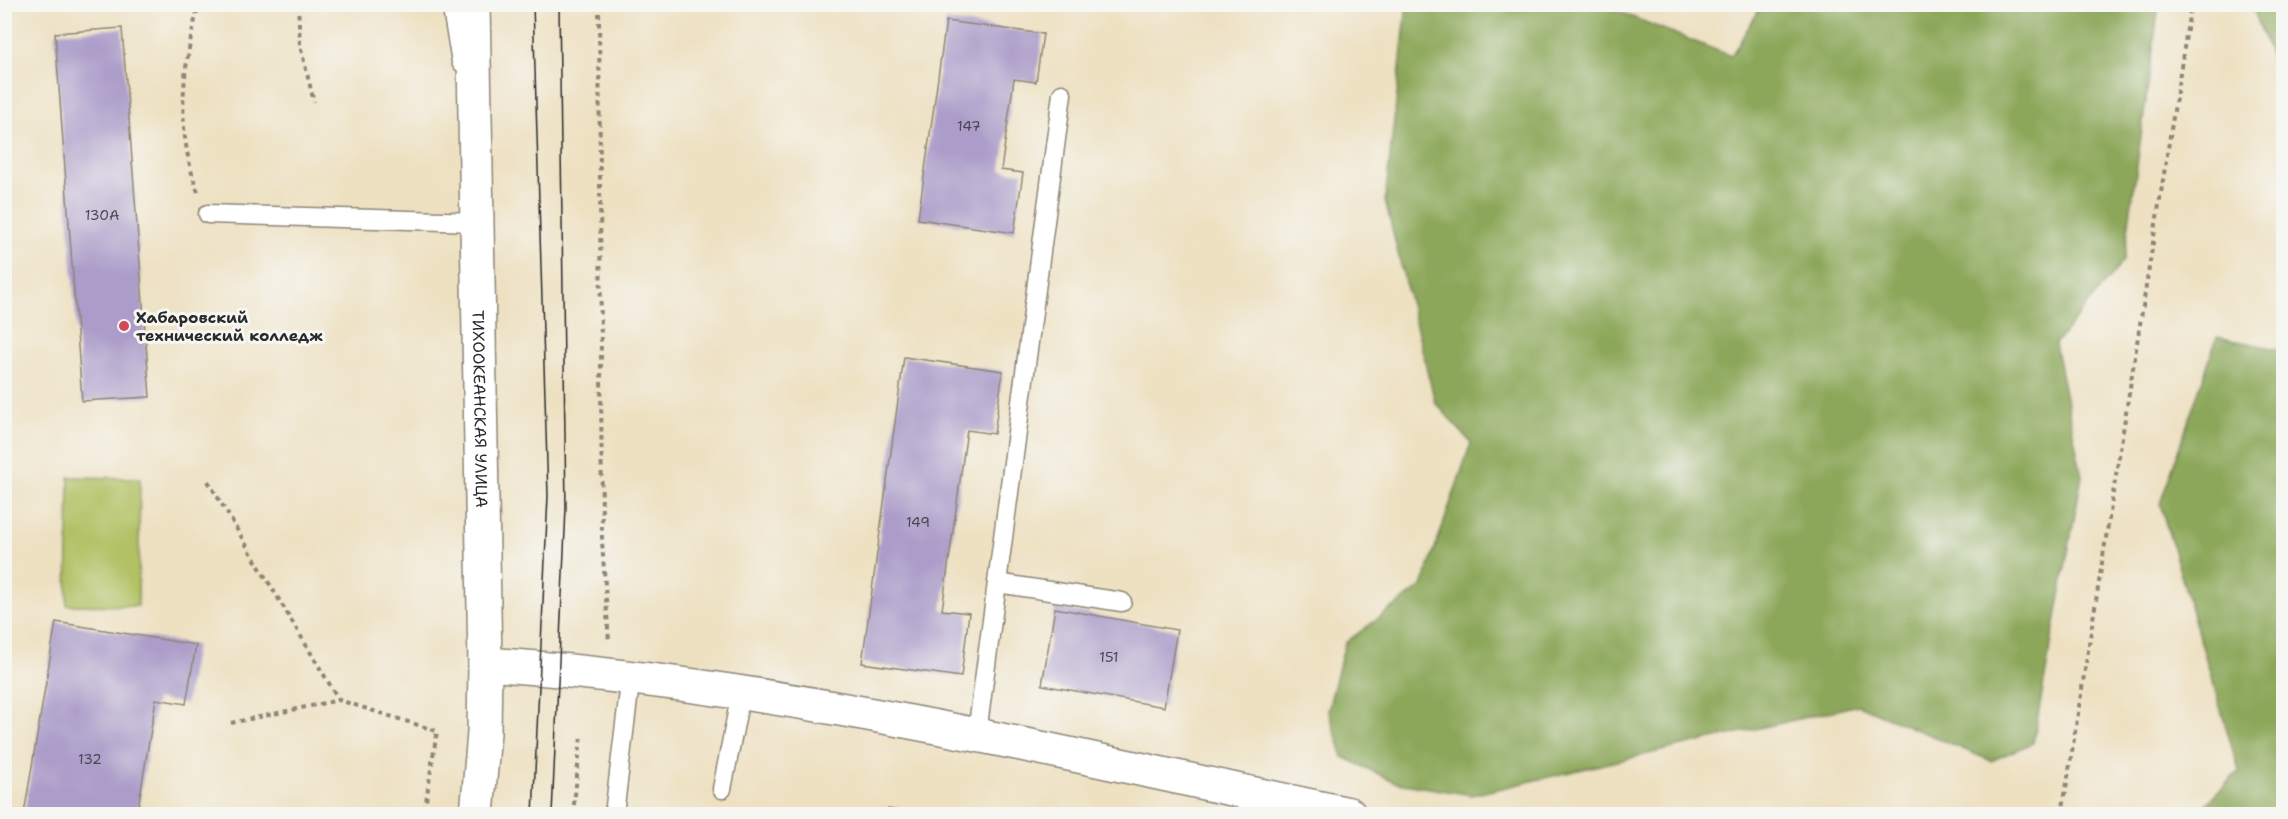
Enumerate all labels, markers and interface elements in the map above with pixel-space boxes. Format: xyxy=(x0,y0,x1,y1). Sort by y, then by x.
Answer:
house number: 147 xyxy=(957,117,981,135)
house number: 130А xyxy=(85,206,119,224)
place label: Хабаровский технический колледж xyxy=(136,307,323,346)
street label: ТИХООКЕАНСКАЯ УЛИЦА xyxy=(468,310,492,508)
marker: Хабаровский технический колледж xyxy=(117,319,131,333)
house number: 149 xyxy=(906,513,930,531)
house number: 151 xyxy=(1099,648,1119,666)
house number: 132 xyxy=(78,750,102,768)

